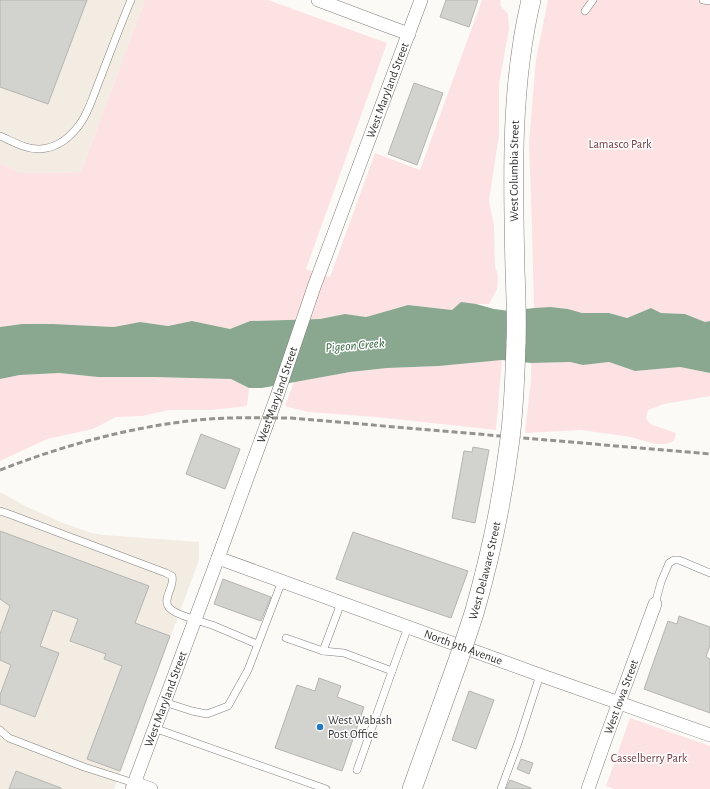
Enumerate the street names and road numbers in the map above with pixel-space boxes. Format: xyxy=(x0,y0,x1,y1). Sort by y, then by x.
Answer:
street label: West Maryland Street xyxy=(364,41,411,140)
street label: West Columbia Street xyxy=(508,120,521,222)
street label: West Maryland Street xyxy=(255,345,299,445)
street label: West Delaware Street xyxy=(466,520,502,621)
street label: North 9th Avenue xyxy=(423,627,504,667)
street label: West Maryland Street xyxy=(142,649,189,748)
street label: West Iowa Street xyxy=(602,658,640,736)

